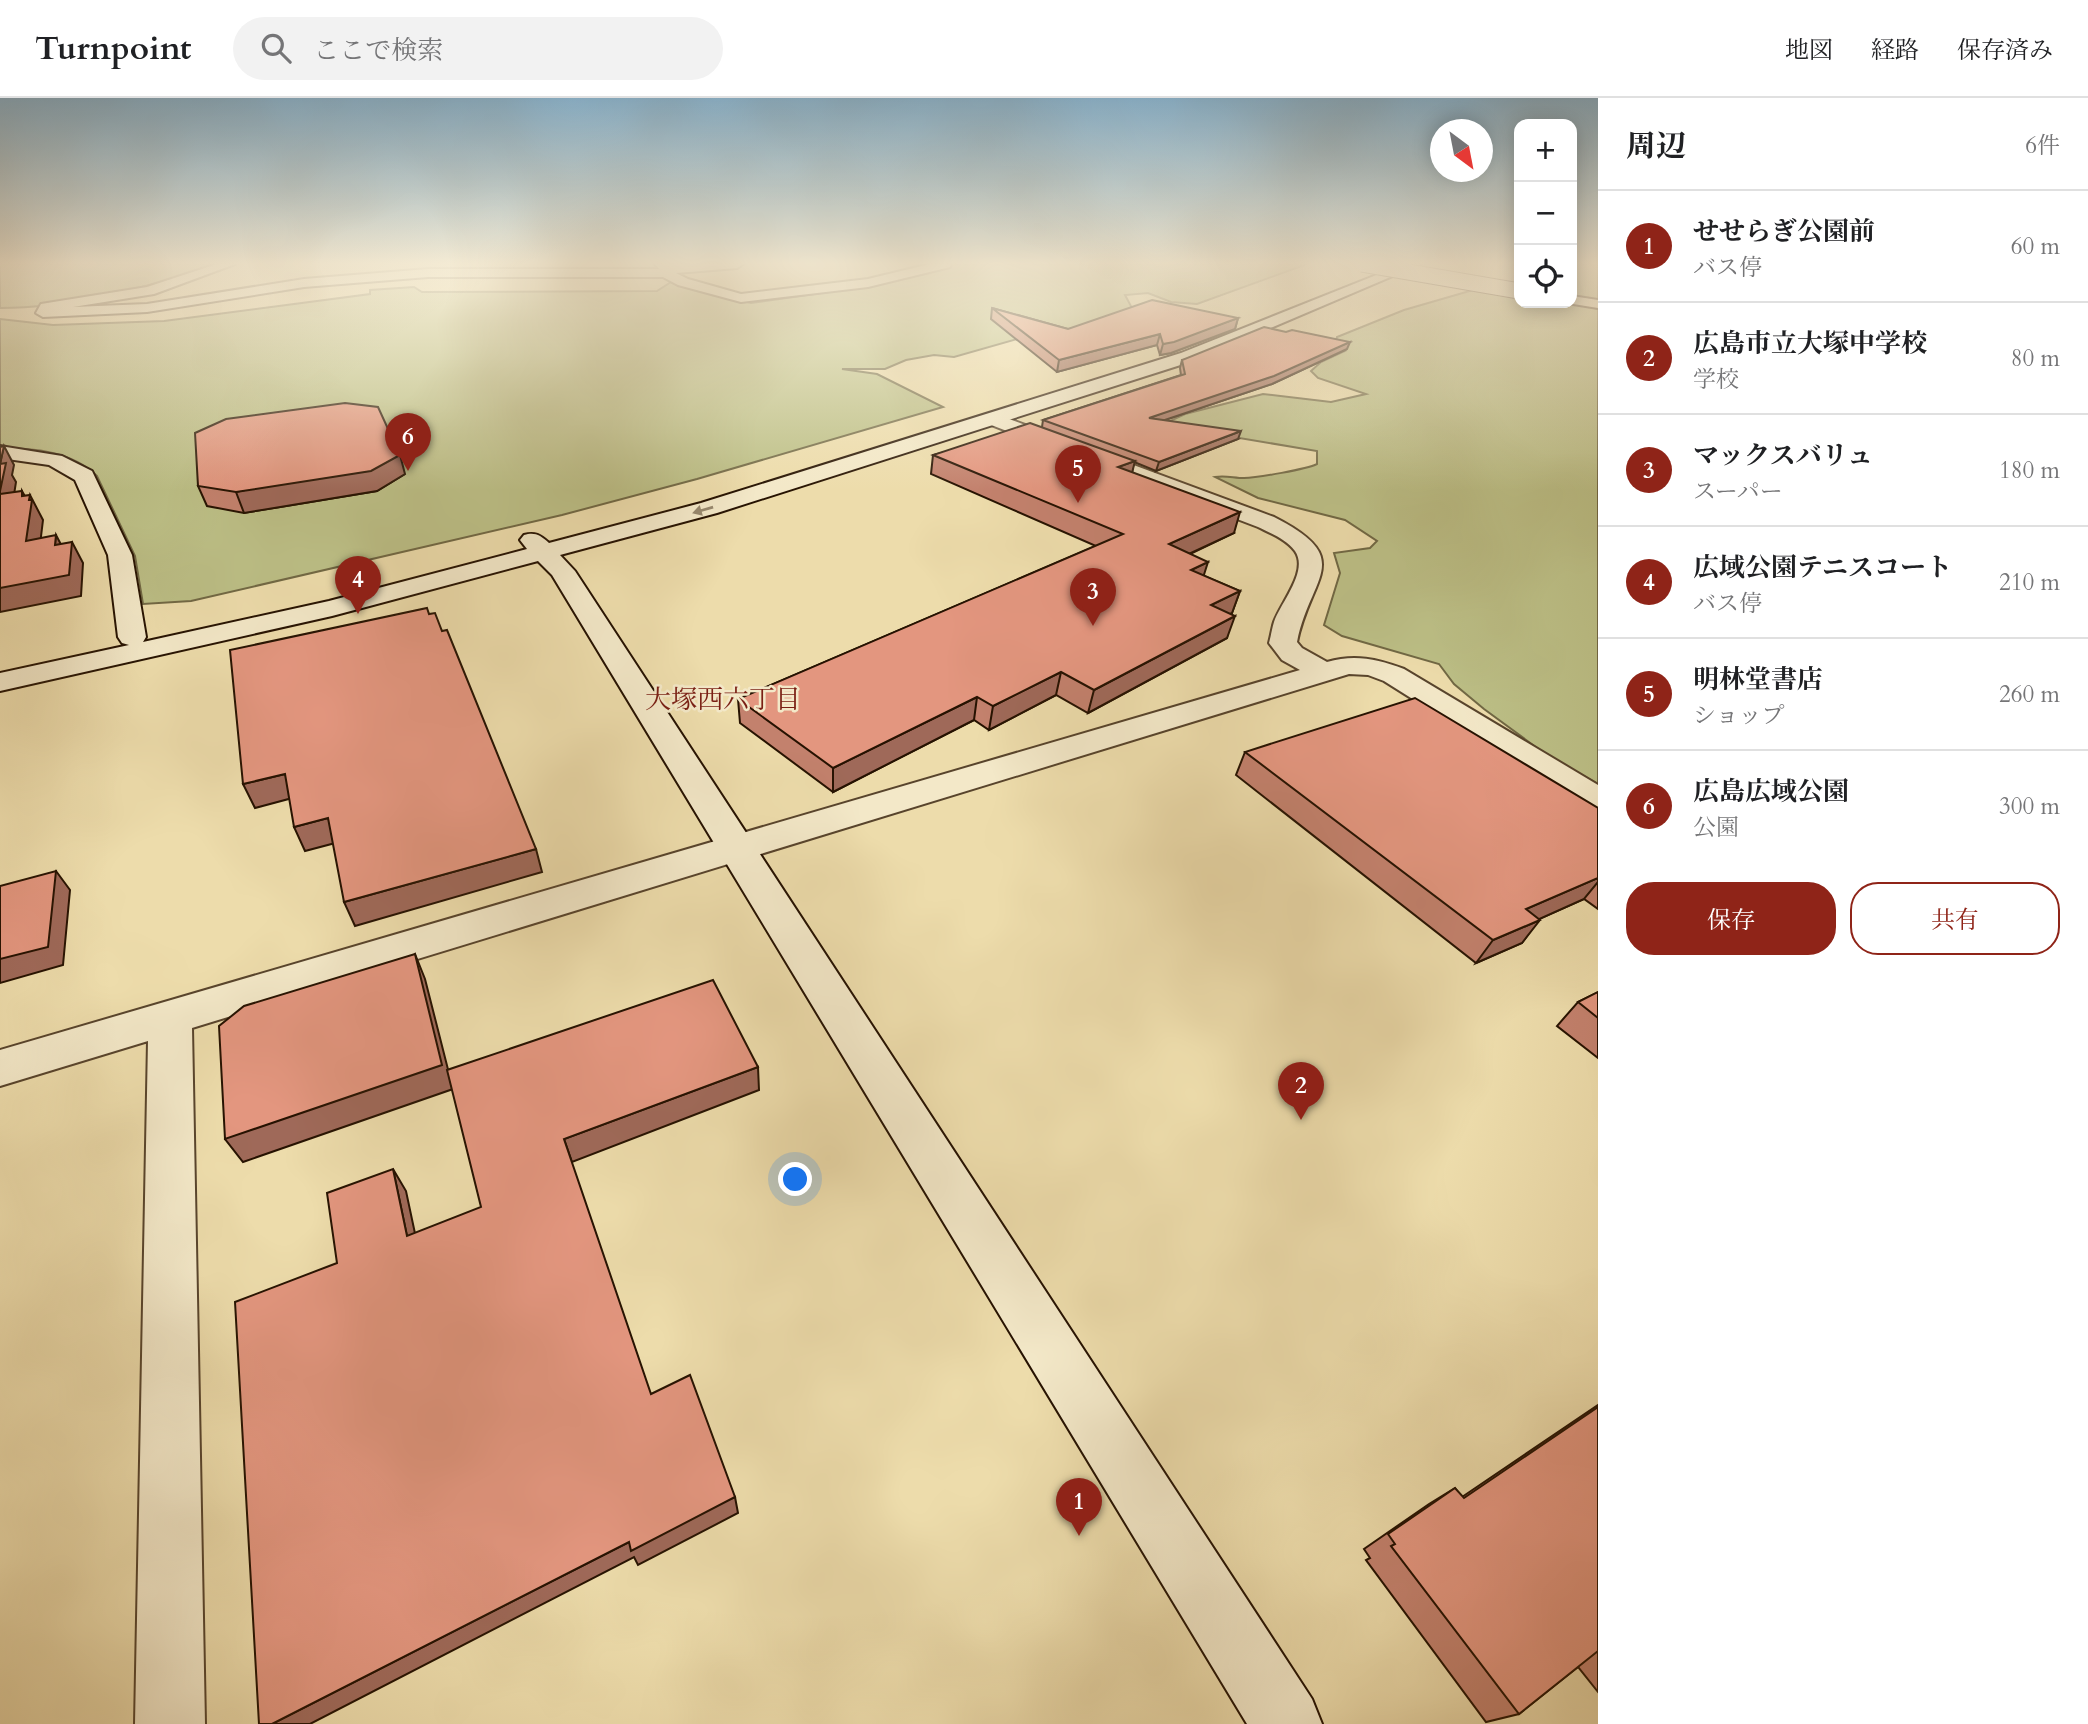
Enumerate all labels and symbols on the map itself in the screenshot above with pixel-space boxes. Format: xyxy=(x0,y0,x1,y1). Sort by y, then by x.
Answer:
north arrow xyxy=(1430,119,1493,182)
pin: 6 xyxy=(385,413,431,471)
pin: 5 xyxy=(1055,445,1101,503)
one-way arrow xyxy=(692,505,714,516)
pin: 4 xyxy=(335,556,381,614)
pin: 3 xyxy=(1070,568,1116,626)
district label: 大塚西六丁目 xyxy=(645,682,801,717)
pin: 2 xyxy=(1278,1062,1324,1120)
your location xyxy=(778,1162,812,1196)
pin: 1 xyxy=(1056,1478,1102,1536)

